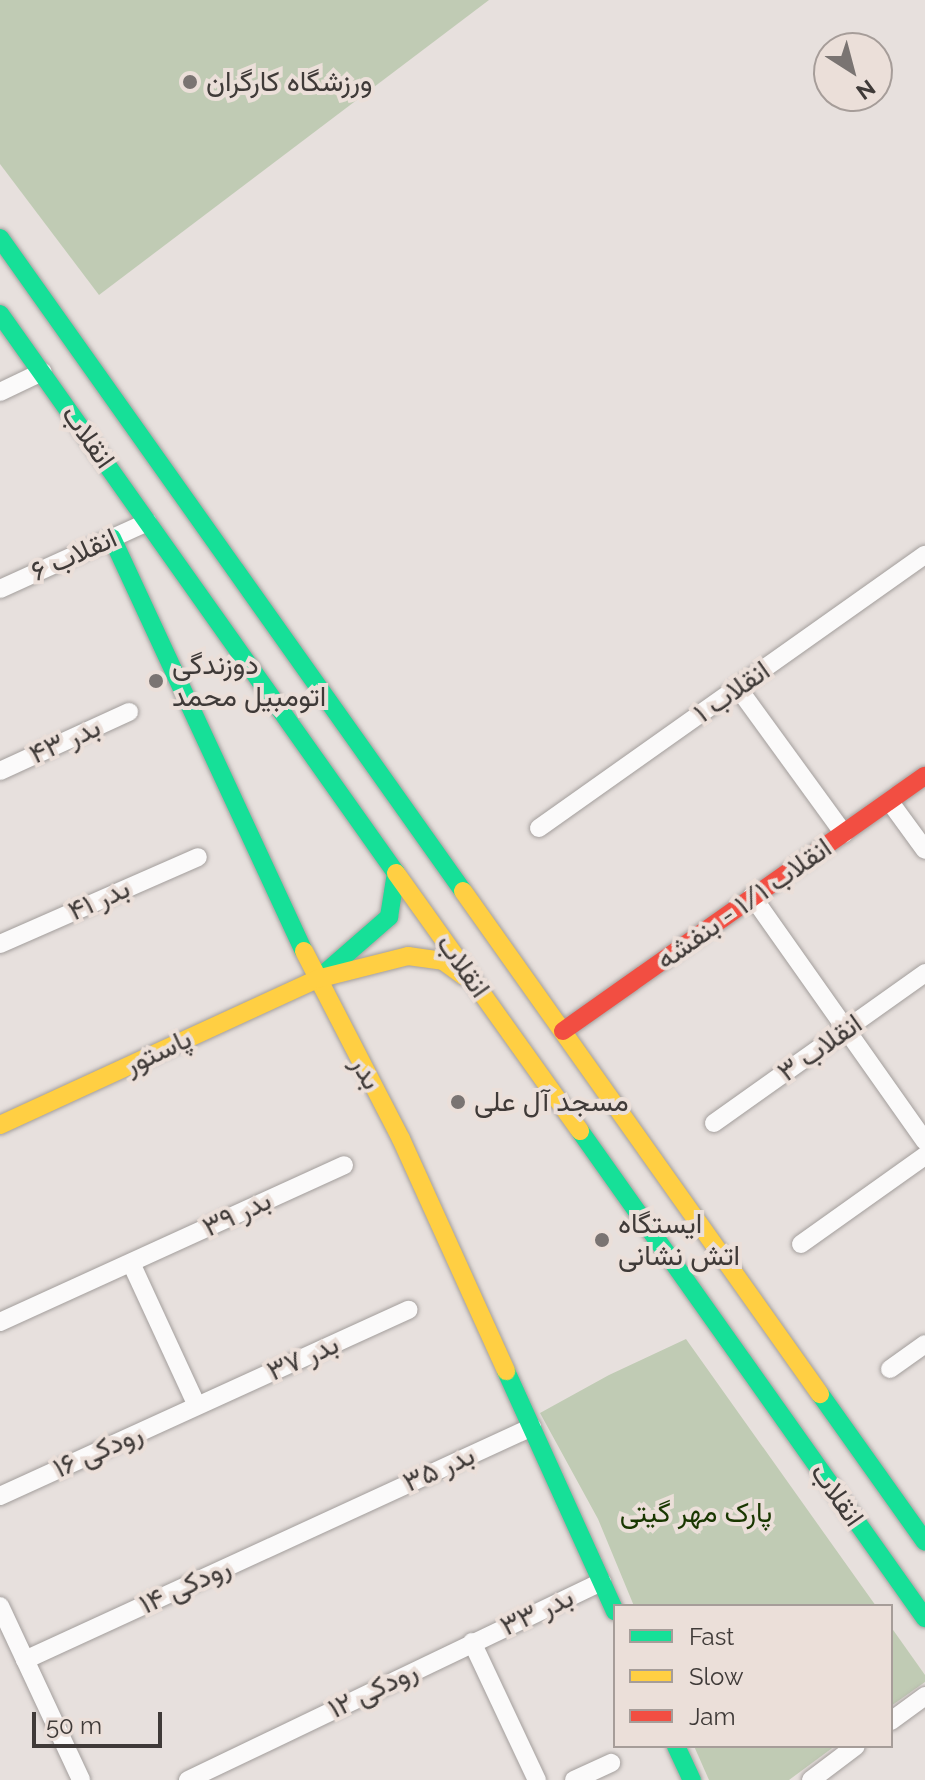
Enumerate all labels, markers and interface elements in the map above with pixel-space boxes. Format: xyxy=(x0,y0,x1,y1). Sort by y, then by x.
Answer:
north arrow xyxy=(813,32,893,112)
place label: ورزشگاه کارگران xyxy=(206,65,372,99)
marker: ورزشگاه کارگران xyxy=(181,73,199,91)
text: N xyxy=(852,74,880,105)
street label: انقلاب xyxy=(54,399,122,475)
street label: انقلاب ۶ xyxy=(26,521,122,589)
place label: دوزندگی اتومبیل محمد xyxy=(172,648,326,714)
street label: انقلاب ۱ xyxy=(688,654,776,730)
marker: دوزندگی اتومبیل محمد xyxy=(147,672,165,690)
street label: بدر ۴۳ xyxy=(24,711,106,771)
street label: انقلاب ۱/۱ - بنفشه xyxy=(650,831,838,977)
street label: بدر ۴۱ xyxy=(63,872,135,928)
street label: انقلاب xyxy=(429,928,497,1004)
street label: انقلاب ۳ xyxy=(771,1007,869,1089)
street label: پاستور xyxy=(119,1022,197,1082)
street label: بدر xyxy=(343,1051,389,1095)
place label: مسجد آل علی xyxy=(474,1085,629,1119)
marker: مسجد آل علی xyxy=(449,1093,467,1111)
street label: بدر ۳۹ xyxy=(197,1184,277,1244)
place label: ایستگاه اتش نشانی xyxy=(618,1207,740,1273)
marker: ایستگاه اتش نشانی xyxy=(593,1231,611,1249)
street label: بدر ۳۷ xyxy=(262,1327,344,1389)
street label: رودکی ۱۶ xyxy=(48,1417,148,1485)
street label: بدر ۳۵ xyxy=(398,1438,480,1500)
street label: انقلاب xyxy=(803,1457,871,1533)
park label: پارک مهر گیتی xyxy=(620,1496,772,1530)
street label: رودکی ۱۴ xyxy=(134,1550,236,1622)
street label: بدر ۳۳ xyxy=(495,1581,579,1643)
legend xyxy=(613,1604,893,1748)
text: Fast xyxy=(689,1622,734,1651)
street label: رودکی ۱۲ xyxy=(323,1654,423,1726)
text: Slow xyxy=(689,1662,743,1691)
scale bar xyxy=(36,1696,166,1746)
text: Jam xyxy=(689,1702,735,1731)
text: 50 m xyxy=(46,1711,102,1740)

